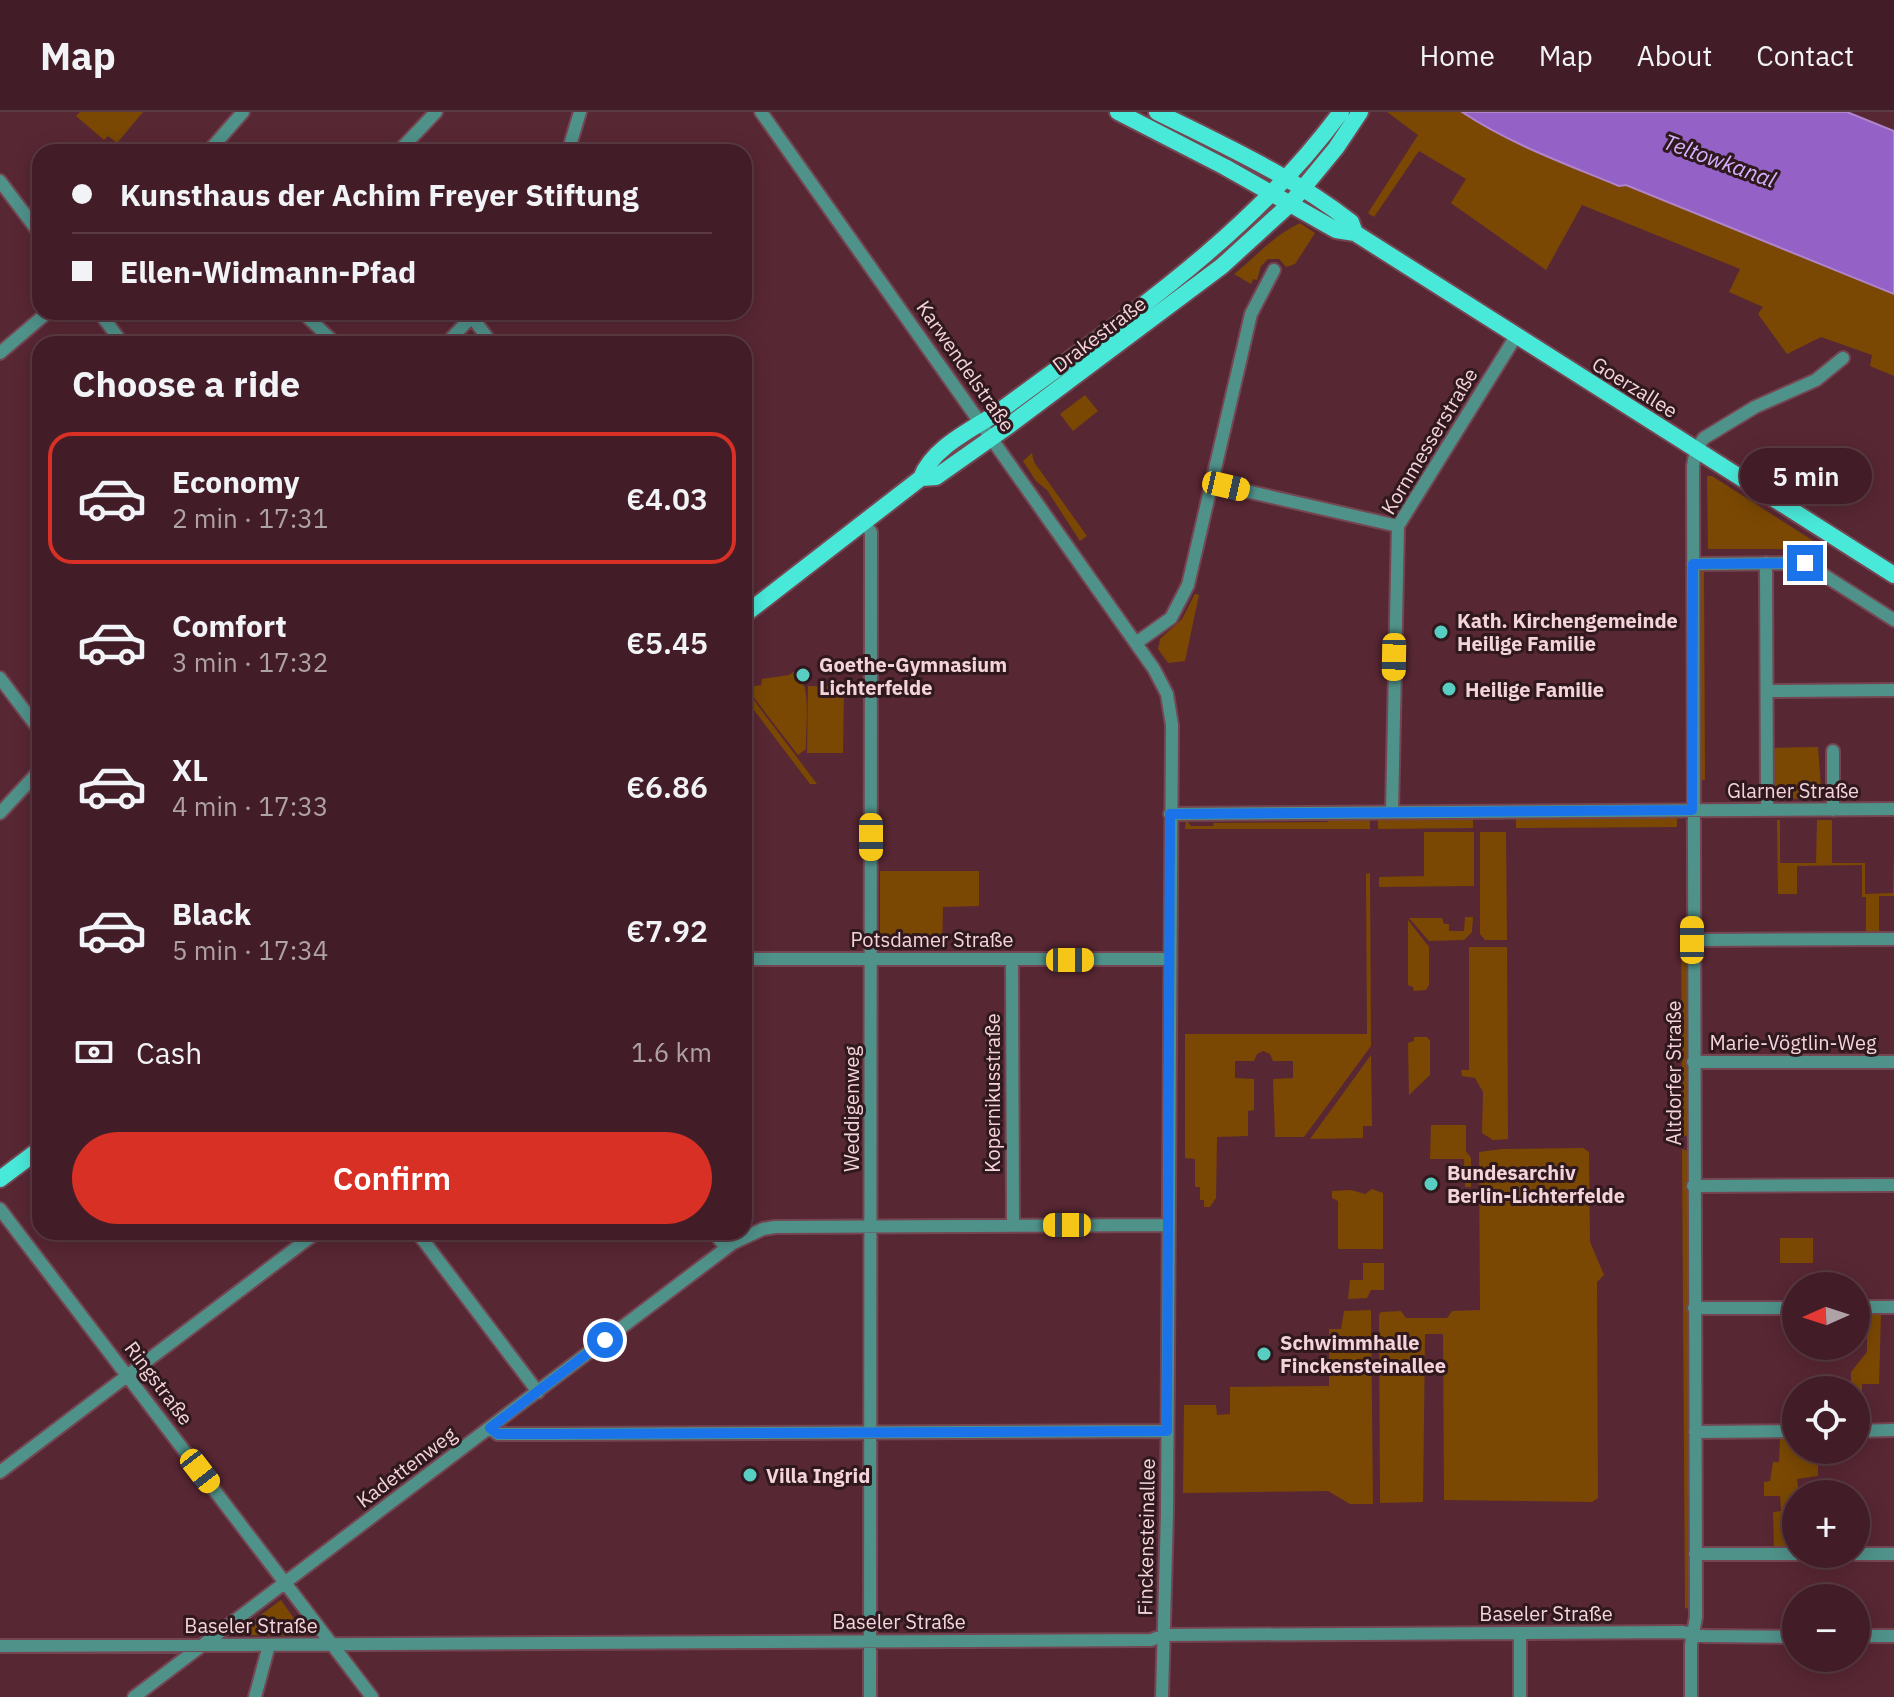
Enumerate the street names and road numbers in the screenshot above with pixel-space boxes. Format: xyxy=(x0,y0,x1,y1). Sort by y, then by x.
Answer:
street label: Drakestraße xyxy=(1047,290,1151,378)
street label: Karwendelstraße xyxy=(911,295,1021,437)
street label: Goerzallee xyxy=(1587,350,1683,424)
street label: Kornmesserstraße xyxy=(1375,363,1483,519)
street label: Glarner Straße xyxy=(1727,777,1859,804)
street label: Potsdamer Straße xyxy=(851,926,1013,953)
street label: Altdorfer Straße xyxy=(1660,1000,1687,1146)
street label: Kopernikusstraße xyxy=(979,1013,1006,1173)
street label: Marie-Vögtlin-Weg xyxy=(1710,1029,1877,1056)
street label: Weddigenweg xyxy=(838,1045,865,1172)
street label: Ringstraße xyxy=(119,1336,199,1430)
street label: Kadettenweg xyxy=(351,1420,462,1513)
street label: Finckensteinallee xyxy=(1131,1458,1161,1616)
street label: Baseler Straße xyxy=(1479,1600,1613,1627)
street label: Baseler Straße xyxy=(832,1608,966,1635)
street label: Baseler Straße xyxy=(184,1612,318,1639)

